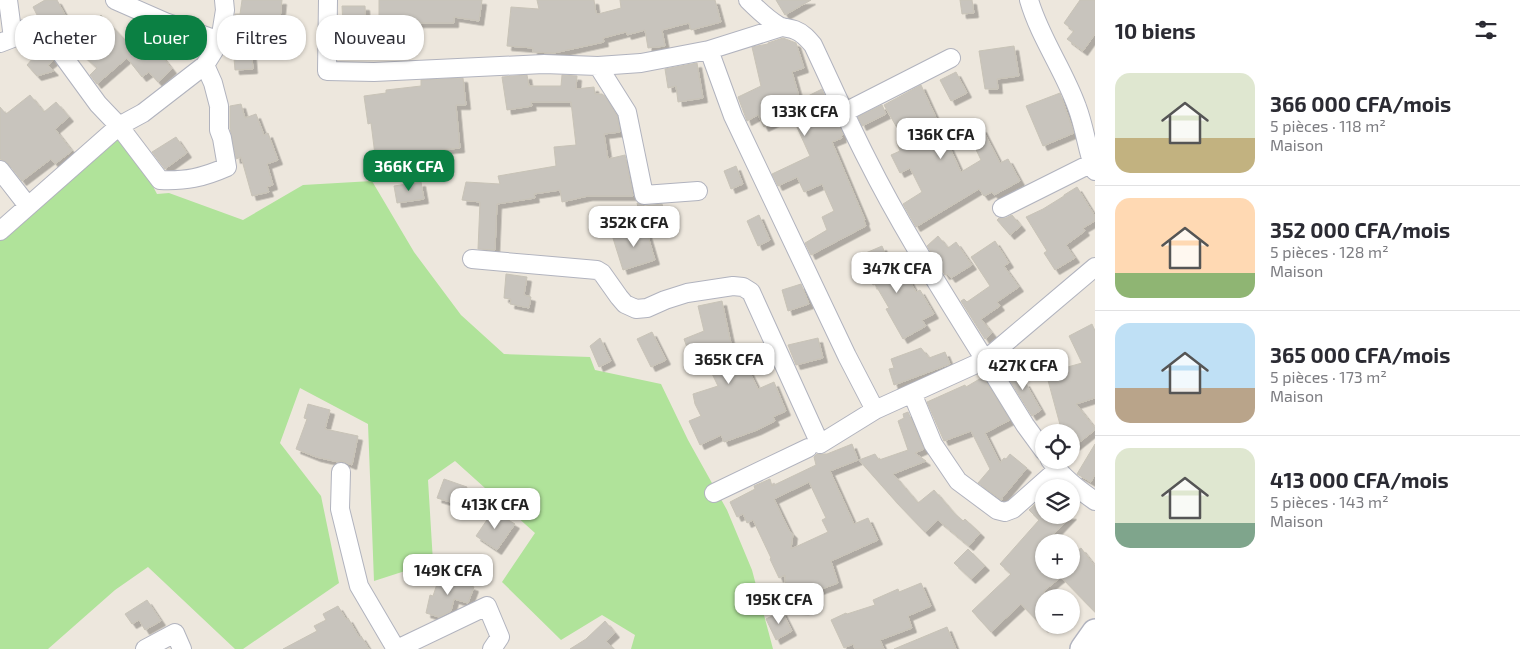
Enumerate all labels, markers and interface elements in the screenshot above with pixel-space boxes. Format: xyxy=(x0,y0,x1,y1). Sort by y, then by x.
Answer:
chip: Acheter xyxy=(15,15,115,60)
chip: Louer xyxy=(125,15,207,60)
chip: Filtres xyxy=(217,15,306,60)
chip: Nouveau xyxy=(316,15,424,60)
icon: filters xyxy=(1472,16,1500,44)
text: 10 biens xyxy=(1115,18,1196,43)
text: 366 000 CFA/mois xyxy=(1270,91,1451,116)
icon: home xyxy=(1155,93,1215,153)
pin: 133K CFA xyxy=(753,94,857,137)
text: 133K CFA xyxy=(772,101,838,120)
text: 5 pièces · 118 m² xyxy=(1270,116,1386,135)
pin: 136K CFA xyxy=(889,118,993,160)
text: 136K CFA xyxy=(908,124,974,143)
text: Maison xyxy=(1270,135,1323,154)
pin: 366K CFA xyxy=(357,150,461,192)
text: 366K CFA xyxy=(374,156,444,175)
pin: 352K CFA xyxy=(582,206,686,248)
text: 352K CFA xyxy=(600,212,668,231)
text: 352 000 CFA/mois xyxy=(1270,217,1450,242)
icon: home xyxy=(1155,218,1215,278)
text: 5 pièces · 128 m² xyxy=(1270,242,1389,261)
pin: 347K CFA xyxy=(845,252,949,294)
text: 347K CFA xyxy=(862,258,932,277)
text: Maison xyxy=(1270,261,1323,280)
pin: 365K CFA xyxy=(677,342,781,385)
text: 365 000 CFA/mois xyxy=(1270,342,1450,367)
icon: home xyxy=(1155,343,1215,403)
pin: 427K CFA xyxy=(971,348,1075,391)
text: 365K CFA xyxy=(695,349,763,368)
text: 427K CFA xyxy=(988,355,1058,374)
text: 5 pièces · 173 m² xyxy=(1270,367,1387,386)
text: Maison xyxy=(1270,386,1323,405)
map controls xyxy=(1035,424,1080,634)
button: locate xyxy=(1035,424,1080,469)
text: 413 000 CFA/mois xyxy=(1270,467,1449,492)
icon: home xyxy=(1155,468,1215,528)
button: layers xyxy=(1035,479,1080,524)
pin: 413K CFA xyxy=(443,488,547,530)
text: 5 pièces · 143 m² xyxy=(1270,492,1389,511)
text: 413K CFA xyxy=(461,494,529,513)
text: Maison xyxy=(1270,511,1323,530)
button: + xyxy=(1035,534,1080,579)
pin: 149K CFA xyxy=(396,554,500,596)
text: 149K CFA xyxy=(414,560,482,579)
pin: 195K CFA xyxy=(727,582,831,625)
text: 195K CFA xyxy=(746,589,812,608)
button: − xyxy=(1035,589,1080,634)

